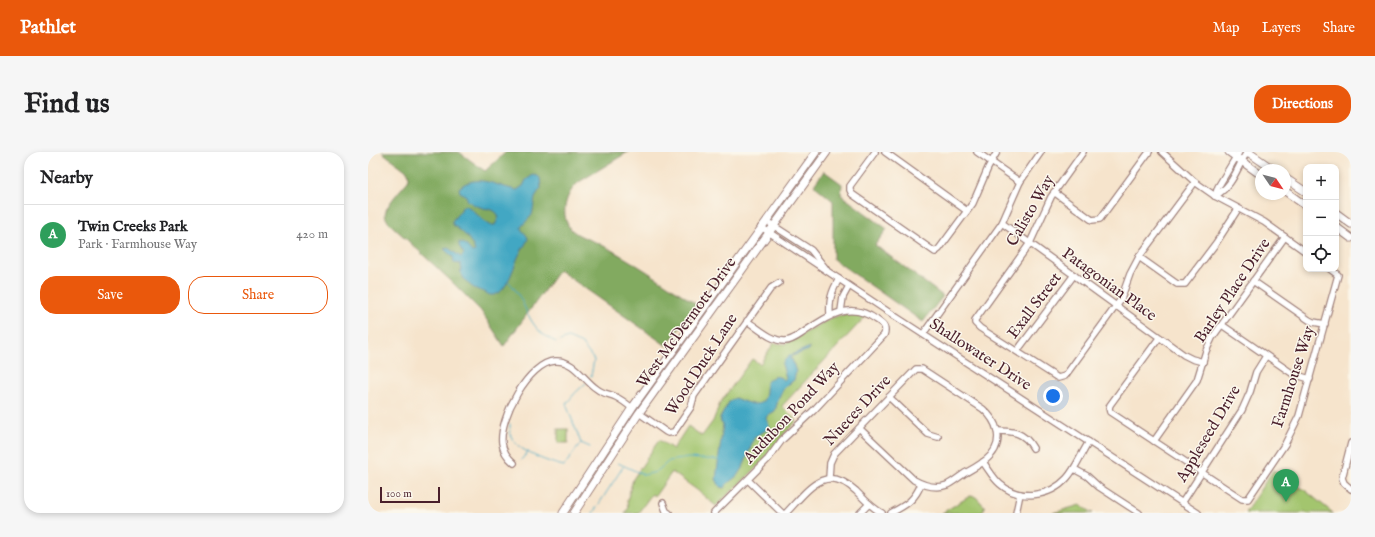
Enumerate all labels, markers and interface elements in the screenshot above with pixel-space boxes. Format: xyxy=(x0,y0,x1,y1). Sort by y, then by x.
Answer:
text: Pathlet xyxy=(20,16,76,40)
text: Map xyxy=(1213,19,1240,37)
text: Layers xyxy=(1262,19,1301,37)
text: Share xyxy=(1323,19,1355,37)
button: Directions xyxy=(1254,85,1351,123)
text: Find us xyxy=(24,87,110,122)
north arrow xyxy=(1255,164,1291,200)
map controls xyxy=(1303,164,1339,272)
button: + xyxy=(1303,164,1339,200)
text: Nearby xyxy=(40,168,93,189)
street label: Calisto Way xyxy=(1003,172,1059,250)
button: − xyxy=(1303,200,1339,236)
text: Twin Creeks Park xyxy=(78,217,188,236)
text: A xyxy=(49,226,57,243)
text: 420 m xyxy=(296,226,328,243)
street label: Barley Place Drive xyxy=(1191,235,1275,347)
text: Park · Farmhouse Way xyxy=(78,236,197,253)
button: locate xyxy=(1303,236,1339,272)
street label: Patagonian Place xyxy=(1058,244,1160,326)
street label: West McDermott Drive xyxy=(633,254,741,392)
street label: Exall Street xyxy=(1004,269,1067,343)
button: Save xyxy=(40,276,180,314)
button: Share xyxy=(188,276,328,314)
street label: Wood Duck Lane xyxy=(662,310,742,420)
street label: Shallowater Drive xyxy=(925,315,1035,395)
street label: Farmhouse Way xyxy=(1268,324,1320,430)
street label: Audubon Pond Way xyxy=(739,358,844,469)
street label: Nueces Drive xyxy=(820,371,896,451)
street label: Appleseed Drive xyxy=(1172,382,1246,487)
your location xyxy=(1043,386,1063,406)
pin: A xyxy=(1273,469,1299,502)
scale bar xyxy=(380,485,440,504)
text: 100 m xyxy=(386,487,412,501)

